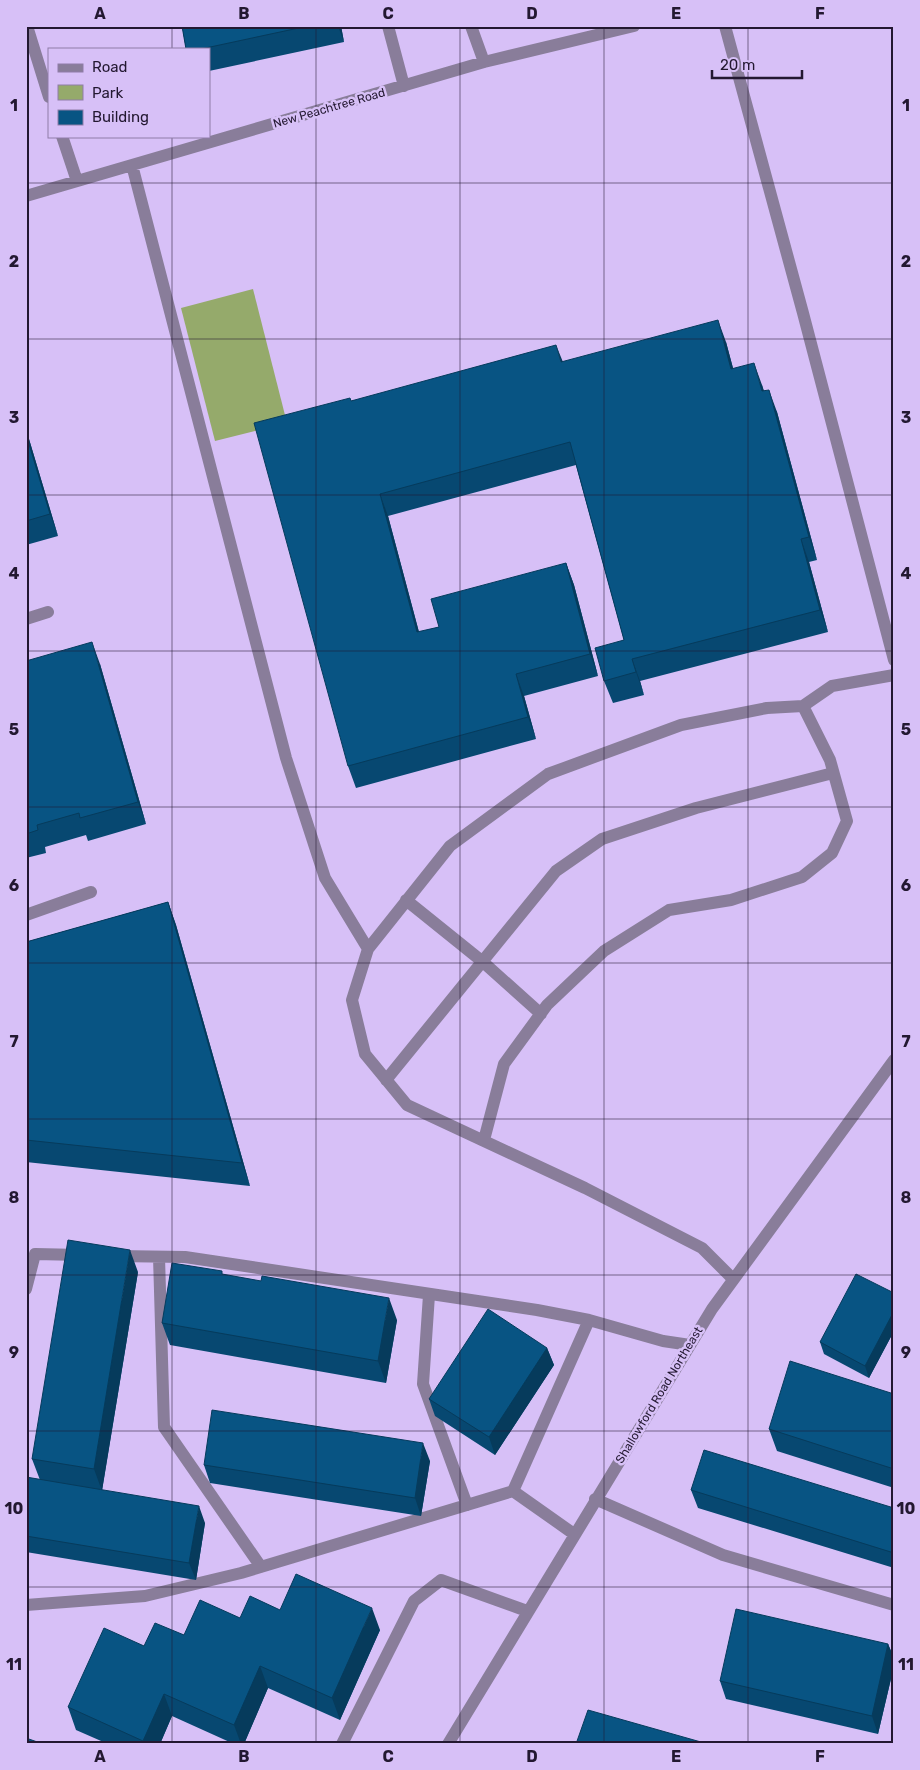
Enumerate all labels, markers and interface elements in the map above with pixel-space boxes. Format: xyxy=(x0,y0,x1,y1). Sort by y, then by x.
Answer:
text: A xyxy=(94,4,106,23)
text: B xyxy=(238,4,250,23)
text: C xyxy=(382,4,394,23)
text: D xyxy=(526,4,538,23)
text: E xyxy=(671,4,681,23)
text: F xyxy=(815,4,825,23)
legend xyxy=(48,48,210,138)
scale bar xyxy=(712,48,802,80)
text: 20 m xyxy=(720,56,755,74)
text: Road xyxy=(92,58,128,76)
text: Park xyxy=(92,84,123,102)
street label: New Peachtree Road xyxy=(271,85,387,131)
text: 1 xyxy=(10,96,18,115)
text: 1 xyxy=(902,96,910,115)
text: Building xyxy=(92,108,149,126)
text: 2 xyxy=(9,252,19,271)
text: 2 xyxy=(901,252,911,271)
text: 3 xyxy=(9,408,19,427)
text: 3 xyxy=(901,408,911,427)
text: 4 xyxy=(9,564,20,583)
text: 4 xyxy=(901,564,912,583)
text: 5 xyxy=(9,720,19,739)
text: 5 xyxy=(901,720,911,739)
text: 6 xyxy=(9,876,19,895)
text: 6 xyxy=(901,876,911,895)
text: 7 xyxy=(9,1032,19,1051)
text: 7 xyxy=(901,1032,911,1051)
text: 8 xyxy=(9,1188,20,1207)
text: 8 xyxy=(901,1188,912,1207)
street label: Shallowford Road Northeast xyxy=(613,1324,706,1466)
text: 9 xyxy=(9,1343,19,1362)
text: 9 xyxy=(901,1343,911,1362)
text: 10 xyxy=(5,1499,24,1518)
text: 10 xyxy=(897,1499,916,1518)
text: 11 xyxy=(6,1655,22,1674)
text: 11 xyxy=(898,1655,914,1674)
text: A xyxy=(94,1747,106,1766)
text: B xyxy=(238,1747,250,1766)
text: C xyxy=(382,1747,394,1766)
text: D xyxy=(526,1747,538,1766)
text: E xyxy=(671,1747,681,1766)
text: F xyxy=(815,1747,825,1766)

